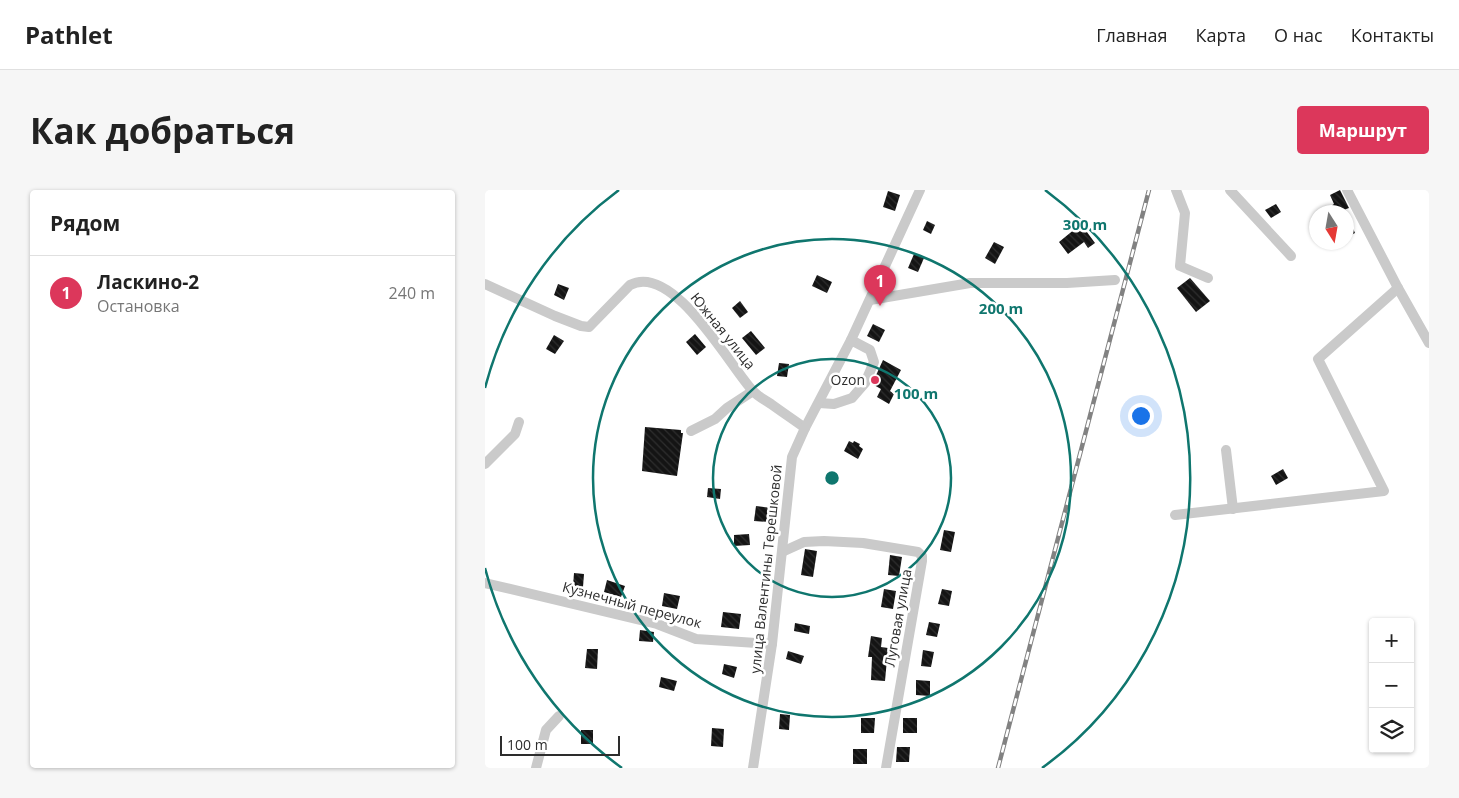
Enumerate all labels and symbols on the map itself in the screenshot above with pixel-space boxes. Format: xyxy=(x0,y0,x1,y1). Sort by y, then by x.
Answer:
north arrow xyxy=(1309,205,1354,250)
text: 300 m xyxy=(1063,214,1107,234)
pin: 1 xyxy=(864,265,896,306)
street label: Южная улица xyxy=(687,288,760,373)
text: 200 m xyxy=(979,298,1023,318)
place label: Ozon xyxy=(831,370,865,389)
marker: Ozon xyxy=(869,374,881,386)
text: 100 m xyxy=(894,383,938,403)
your location xyxy=(1128,403,1154,429)
street label: улица Валентины Терешковой xyxy=(745,464,786,674)
centre of rings xyxy=(823,469,841,487)
street label: Луговая улица xyxy=(880,568,915,668)
street label: Кузнечный переулок xyxy=(560,577,705,632)
scale bar xyxy=(500,733,620,756)

